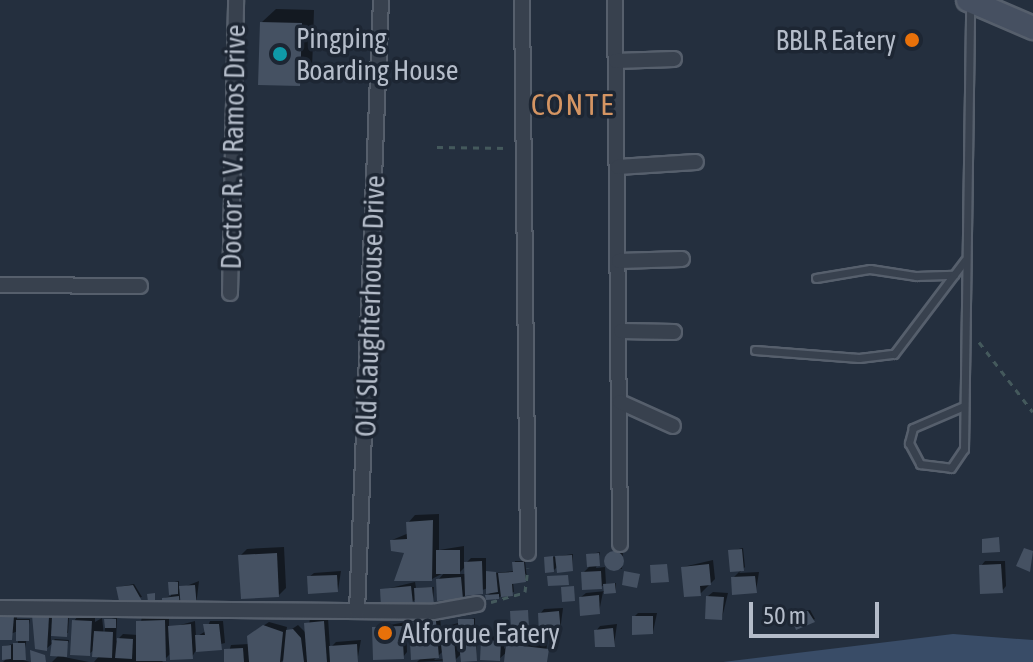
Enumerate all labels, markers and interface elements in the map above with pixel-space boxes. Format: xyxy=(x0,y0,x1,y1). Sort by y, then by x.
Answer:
place label: Pingping Boarding House xyxy=(296,21,458,87)
place label: BBLR Eatery xyxy=(776,23,896,57)
street label: Doctor R. V. Ramos Drive xyxy=(214,24,252,270)
marker: BBLR Eatery xyxy=(903,31,921,49)
marker: Pingping Boarding House xyxy=(271,45,289,63)
district label: CONTE xyxy=(531,86,615,122)
street label: Old Slaughterhouse Drive xyxy=(349,175,391,437)
scale bar xyxy=(753,586,883,636)
text: 50 m xyxy=(763,602,806,629)
place label: Alforque Eatery xyxy=(401,616,560,650)
marker: Alforque Eatery xyxy=(376,624,394,642)

